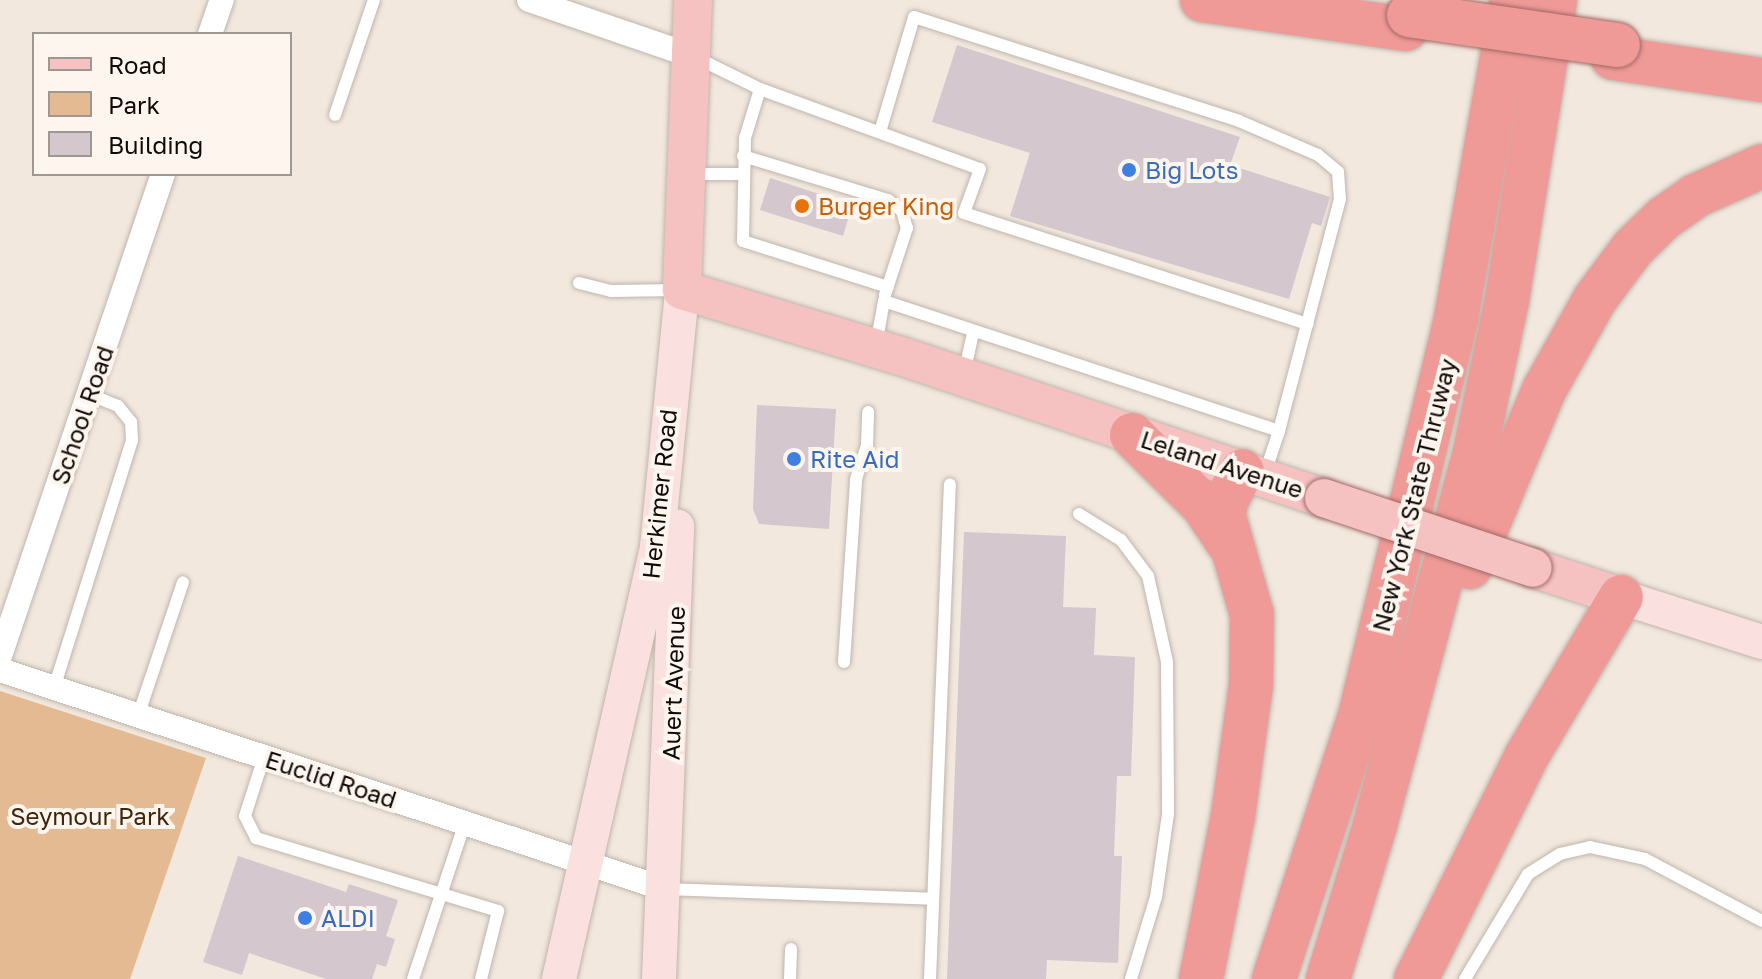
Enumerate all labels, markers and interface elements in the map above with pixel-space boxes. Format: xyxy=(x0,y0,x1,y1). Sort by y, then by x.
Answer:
legend xyxy=(32,32,292,176)
text: Road xyxy=(108,50,167,79)
text: Park xyxy=(108,90,160,119)
text: Building xyxy=(108,130,203,159)
place label: Big Lots xyxy=(1145,156,1238,184)
marker: Big Lots xyxy=(1120,161,1138,179)
place label: Burger King xyxy=(818,192,954,220)
marker: Burger King xyxy=(793,197,811,215)
street label: School Road xyxy=(45,342,119,488)
street label: New York State Thruway xyxy=(1366,355,1462,635)
street label: Herkimer Road xyxy=(636,408,682,580)
street label: Leland Avenue xyxy=(1137,424,1307,504)
place label: Rite Aid xyxy=(810,445,900,473)
marker: Rite Aid xyxy=(785,450,803,468)
street label: Auert Avenue xyxy=(656,605,690,761)
street label: Euclid Road xyxy=(262,744,400,814)
park label: Seymour Park xyxy=(10,802,170,830)
place label: ALDI xyxy=(321,904,375,932)
marker: ALDI xyxy=(296,909,314,927)

